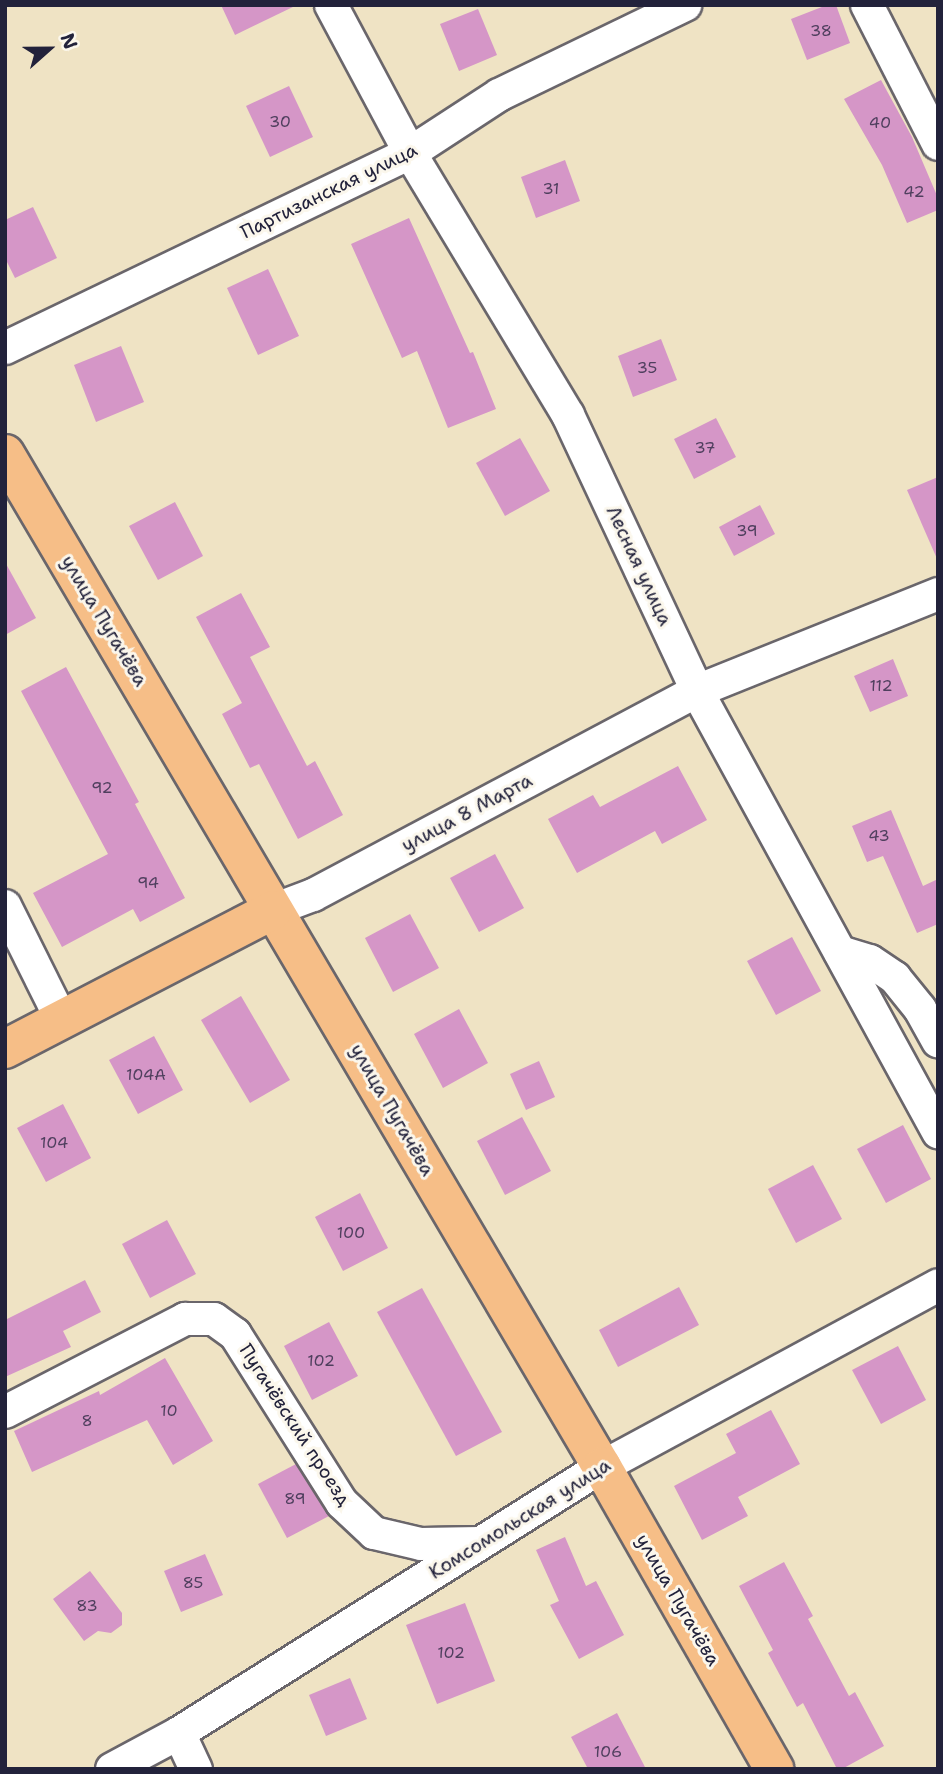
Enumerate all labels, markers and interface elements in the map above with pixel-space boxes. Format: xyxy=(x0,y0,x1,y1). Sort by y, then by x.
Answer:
north arrow xyxy=(14,14,84,84)
house number: 38 xyxy=(810,21,832,41)
text: N xyxy=(55,30,83,53)
house number: 30 xyxy=(269,112,291,132)
house number: 40 xyxy=(869,113,891,133)
street label: Партизанская улица xyxy=(237,138,421,244)
house number: 31 xyxy=(542,179,560,199)
house number: 42 xyxy=(903,182,925,202)
house number: 35 xyxy=(637,358,657,378)
house number: 37 xyxy=(694,438,716,458)
street label: Лесная улица xyxy=(601,503,677,629)
house number: 39 xyxy=(736,521,758,541)
street label: улица Пугачёва xyxy=(56,552,152,690)
house number: 112 xyxy=(869,676,893,696)
street label: улица 8 Марта xyxy=(398,769,536,857)
house number: 92 xyxy=(91,778,113,798)
house number: 43 xyxy=(868,826,890,846)
house number: 94 xyxy=(137,873,159,893)
street label: улица Пугачёва xyxy=(345,1040,439,1180)
house number: 104А xyxy=(126,1065,166,1085)
house number: 104 xyxy=(40,1133,68,1153)
house number: 100 xyxy=(337,1223,365,1243)
street label: Пугачёвский проезд xyxy=(234,1340,356,1510)
house number: 102 xyxy=(307,1351,335,1371)
house number: 10 xyxy=(160,1401,178,1421)
house number: 8 xyxy=(81,1411,93,1431)
street label: Комсомольская улица xyxy=(425,1454,615,1584)
house number: 89 xyxy=(284,1489,306,1509)
street label: улица Пугачёва xyxy=(631,1530,725,1670)
house number: 85 xyxy=(183,1573,203,1593)
house number: 83 xyxy=(76,1596,98,1616)
house number: 102 xyxy=(437,1643,465,1663)
house number: 106 xyxy=(594,1742,622,1762)

